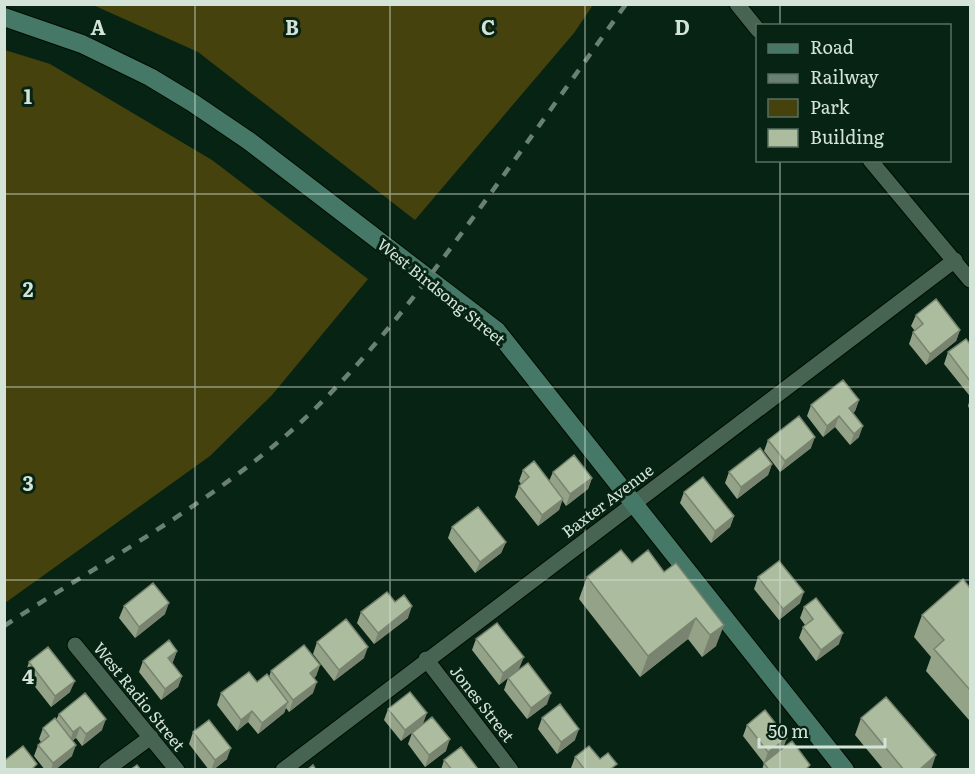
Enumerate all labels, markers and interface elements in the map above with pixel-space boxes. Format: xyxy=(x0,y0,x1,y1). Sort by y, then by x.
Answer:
text: A xyxy=(90,11,106,41)
text: B xyxy=(285,11,299,41)
text: C xyxy=(481,11,495,41)
text: D xyxy=(674,11,690,41)
legend xyxy=(756,24,951,162)
text: Road xyxy=(810,33,854,60)
text: Railway xyxy=(810,63,879,90)
text: 1 xyxy=(24,80,32,110)
text: Park xyxy=(810,93,851,120)
text: Building xyxy=(810,123,885,150)
street label: West Birdsong Street xyxy=(373,232,512,351)
text: 2 xyxy=(23,273,34,303)
street label: Baxter Avenue xyxy=(556,457,658,543)
text: 3 xyxy=(22,467,34,497)
street label: West Radio Street xyxy=(88,636,192,756)
street label: Jones Street xyxy=(445,659,521,747)
text: 4 xyxy=(22,660,34,690)
scale bar xyxy=(759,711,885,749)
text: 50 m xyxy=(768,717,809,744)

